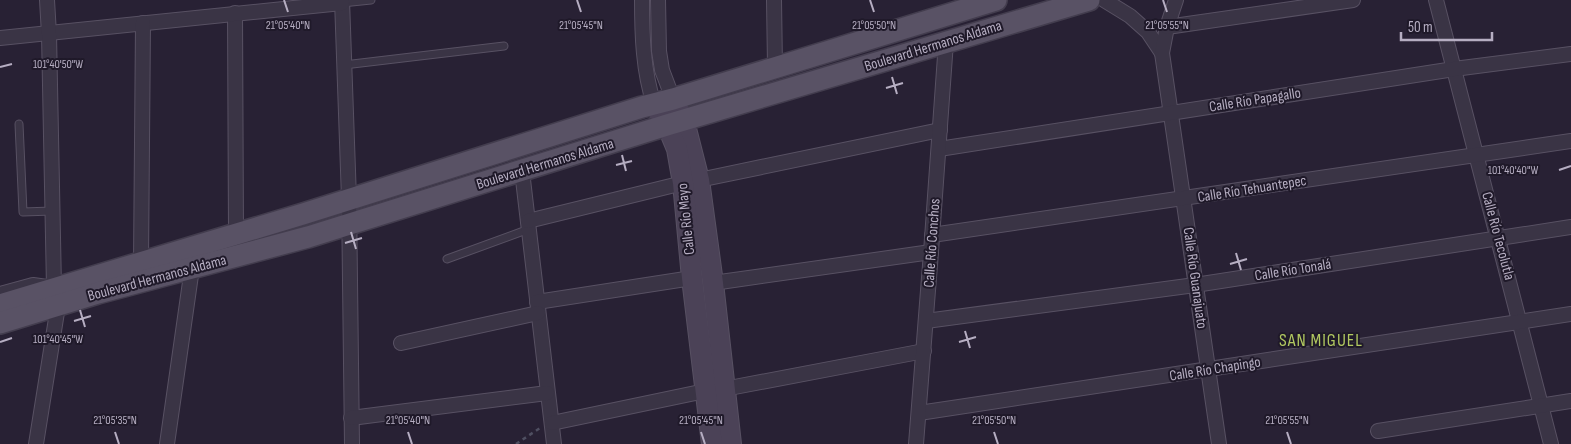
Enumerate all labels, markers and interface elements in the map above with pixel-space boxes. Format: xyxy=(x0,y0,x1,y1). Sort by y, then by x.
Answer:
scale bar xyxy=(1401,10,1492,42)
street label: Boulevard Hermanos Aldama xyxy=(862,16,1004,76)
text: 21°05'40"N xyxy=(266,18,310,33)
text: 21°05'45"N xyxy=(559,18,603,33)
text: 21°05'50"N xyxy=(852,18,896,33)
text: 21°05'55"N xyxy=(1145,18,1189,33)
text: 50 m xyxy=(1408,18,1433,37)
text: 101°40'50"W xyxy=(33,57,83,72)
street label: Calle Río Papagallo xyxy=(1208,83,1302,117)
street label: Boulevard Hermanos Aldama xyxy=(474,134,616,194)
text: 101°40'40"W xyxy=(1488,163,1538,178)
street label: Calle Río Tehuantepec xyxy=(1196,171,1308,207)
street label: Calle Río Mayo xyxy=(673,182,699,256)
street label: Calle Río Tecolutla xyxy=(1477,190,1519,282)
street label: Calle Río Conchos xyxy=(919,198,945,288)
street label: Calle Río Guanajuato xyxy=(1178,226,1212,330)
street label: Boulevard Hermanos Aldama xyxy=(86,250,229,306)
street label: Calle Río Tonalá xyxy=(1253,255,1333,285)
district label: SAN MIGUEL xyxy=(1279,330,1363,351)
text: 101°40'45"W xyxy=(33,332,83,347)
street label: Calle Río Chapingo xyxy=(1168,352,1262,386)
text: 21°05'35"N xyxy=(93,413,137,428)
text: 21°05'40"N xyxy=(386,413,430,428)
text: 21°05'45"N xyxy=(679,413,723,428)
text: 21°05'50"N xyxy=(972,413,1016,428)
text: 21°05'55"N xyxy=(1265,413,1309,428)

